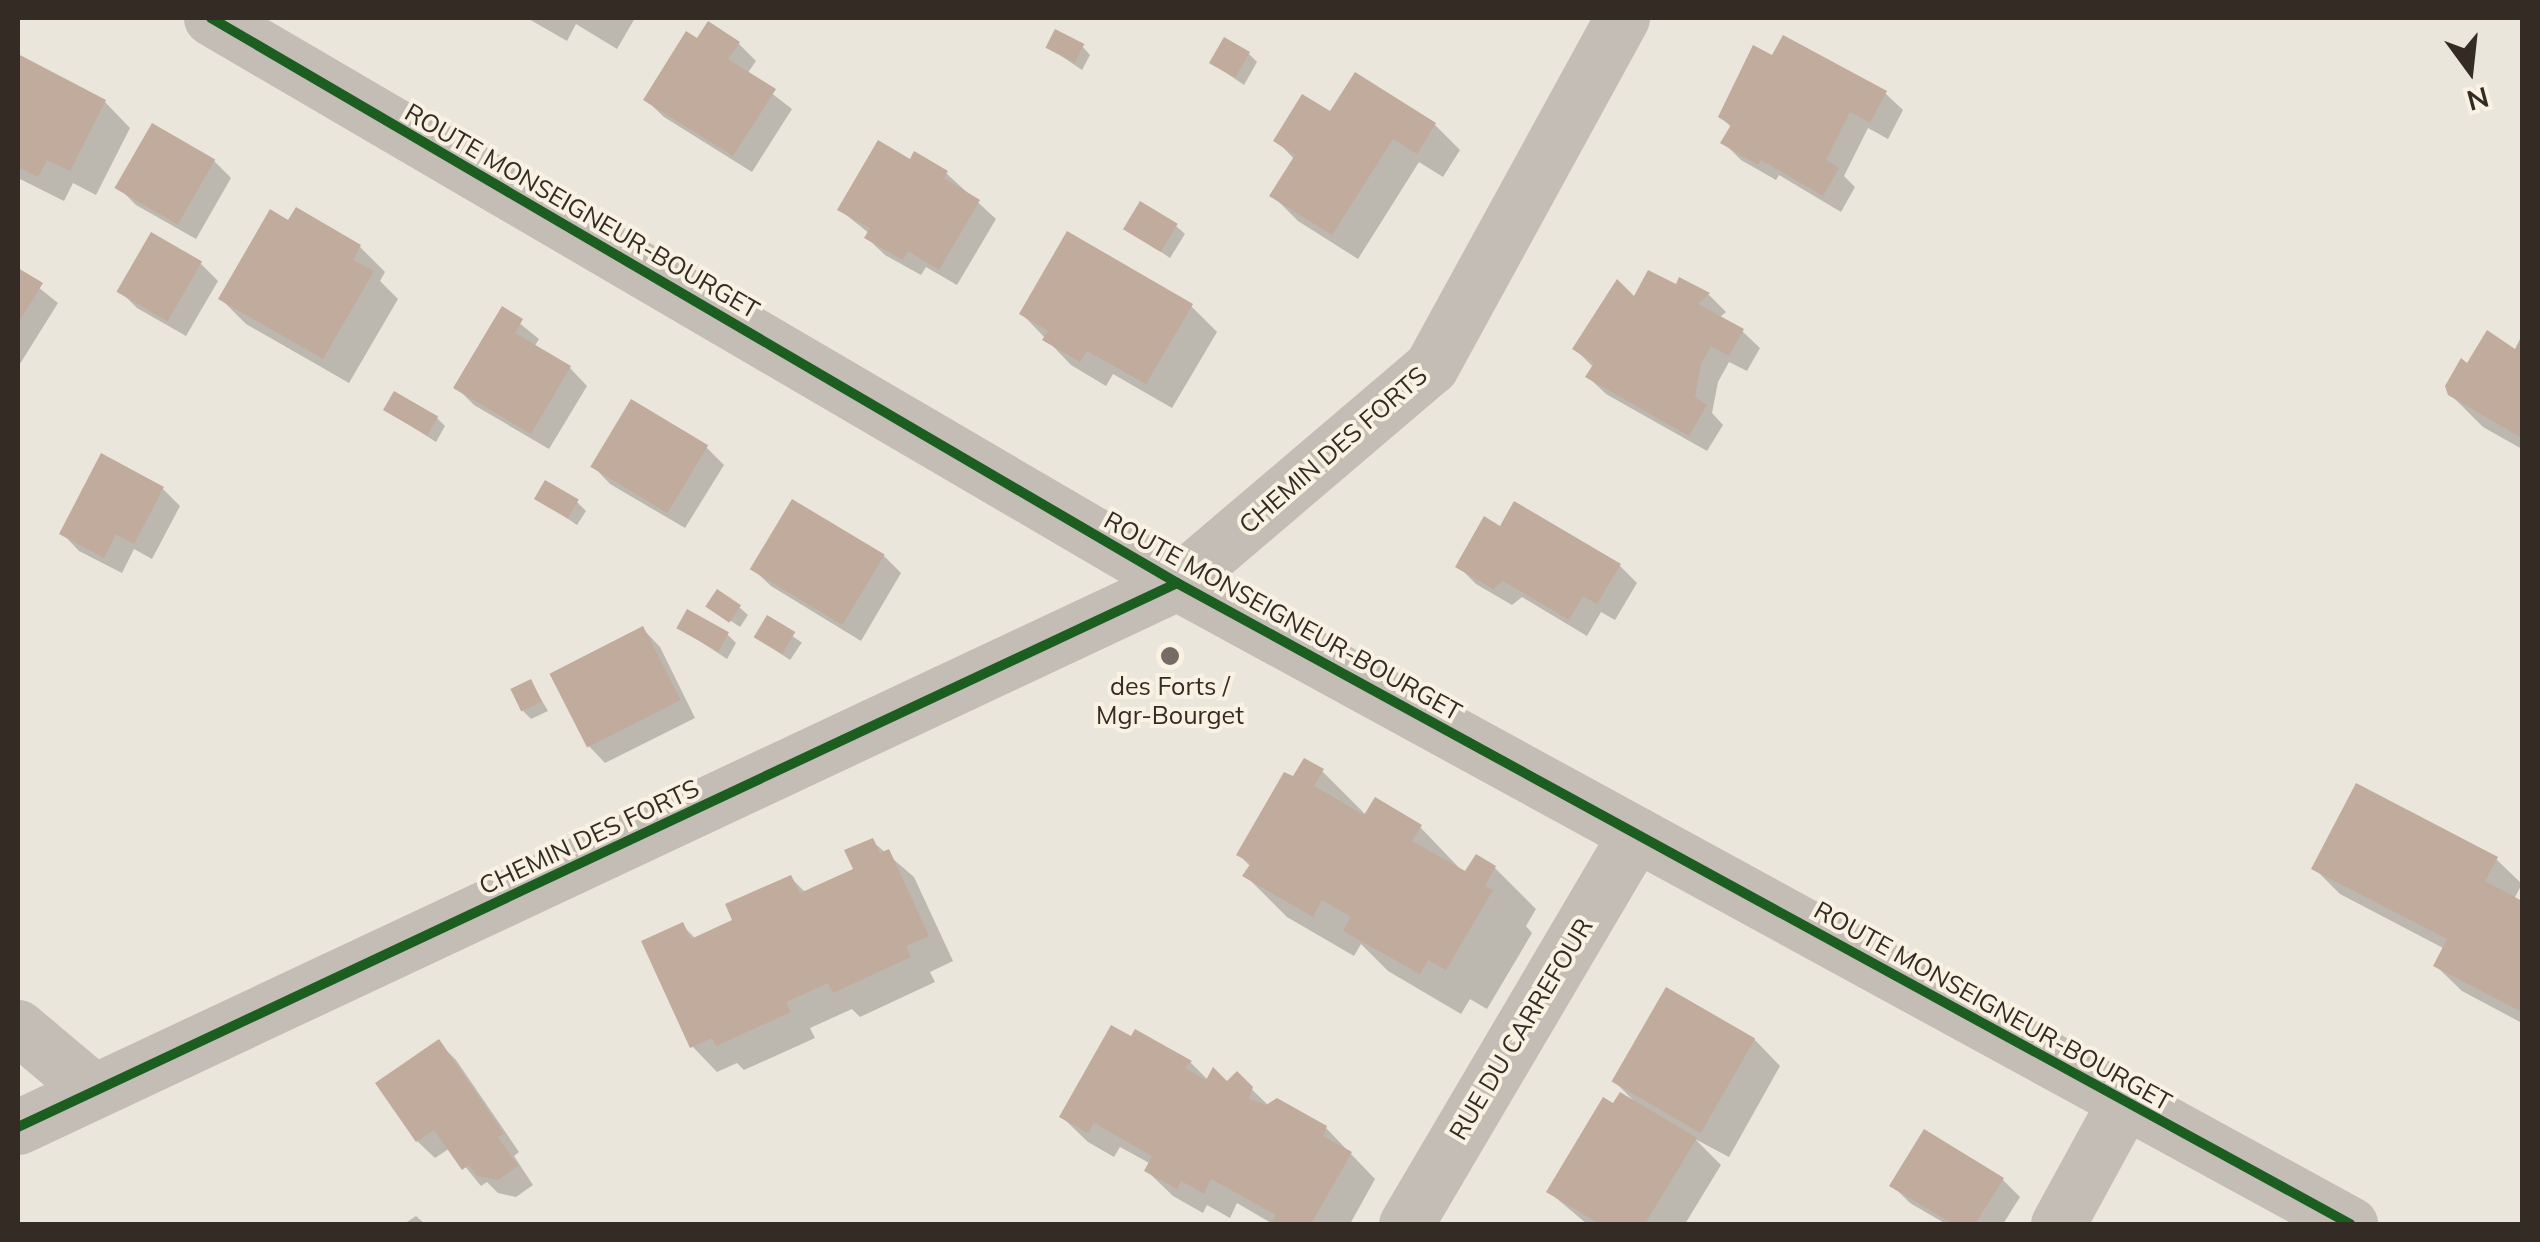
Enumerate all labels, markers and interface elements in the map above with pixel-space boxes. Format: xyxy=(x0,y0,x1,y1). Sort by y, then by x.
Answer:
north arrow xyxy=(2420,20,2520,120)
text: N xyxy=(2463,80,2493,119)
street label: ROUTE MONSEIGNEUR-BOURGET xyxy=(399,97,765,325)
street label: CHEMIN DES FORTS xyxy=(1233,360,1433,540)
street label: ROUTE MONSEIGNEUR-BOURGET xyxy=(1099,505,1467,727)
marker: des Forts / Mgr-Bourget xyxy=(1159,645,1181,667)
place label: des Forts / Mgr-Bourget xyxy=(1096,672,1244,731)
street label: CHEMIN DES FORTS xyxy=(474,773,704,901)
street label: ROUTE MONSEIGNEUR-BOURGET xyxy=(1809,895,2177,1117)
street label: RUE DU CARREFOUR xyxy=(1443,913,1599,1145)

